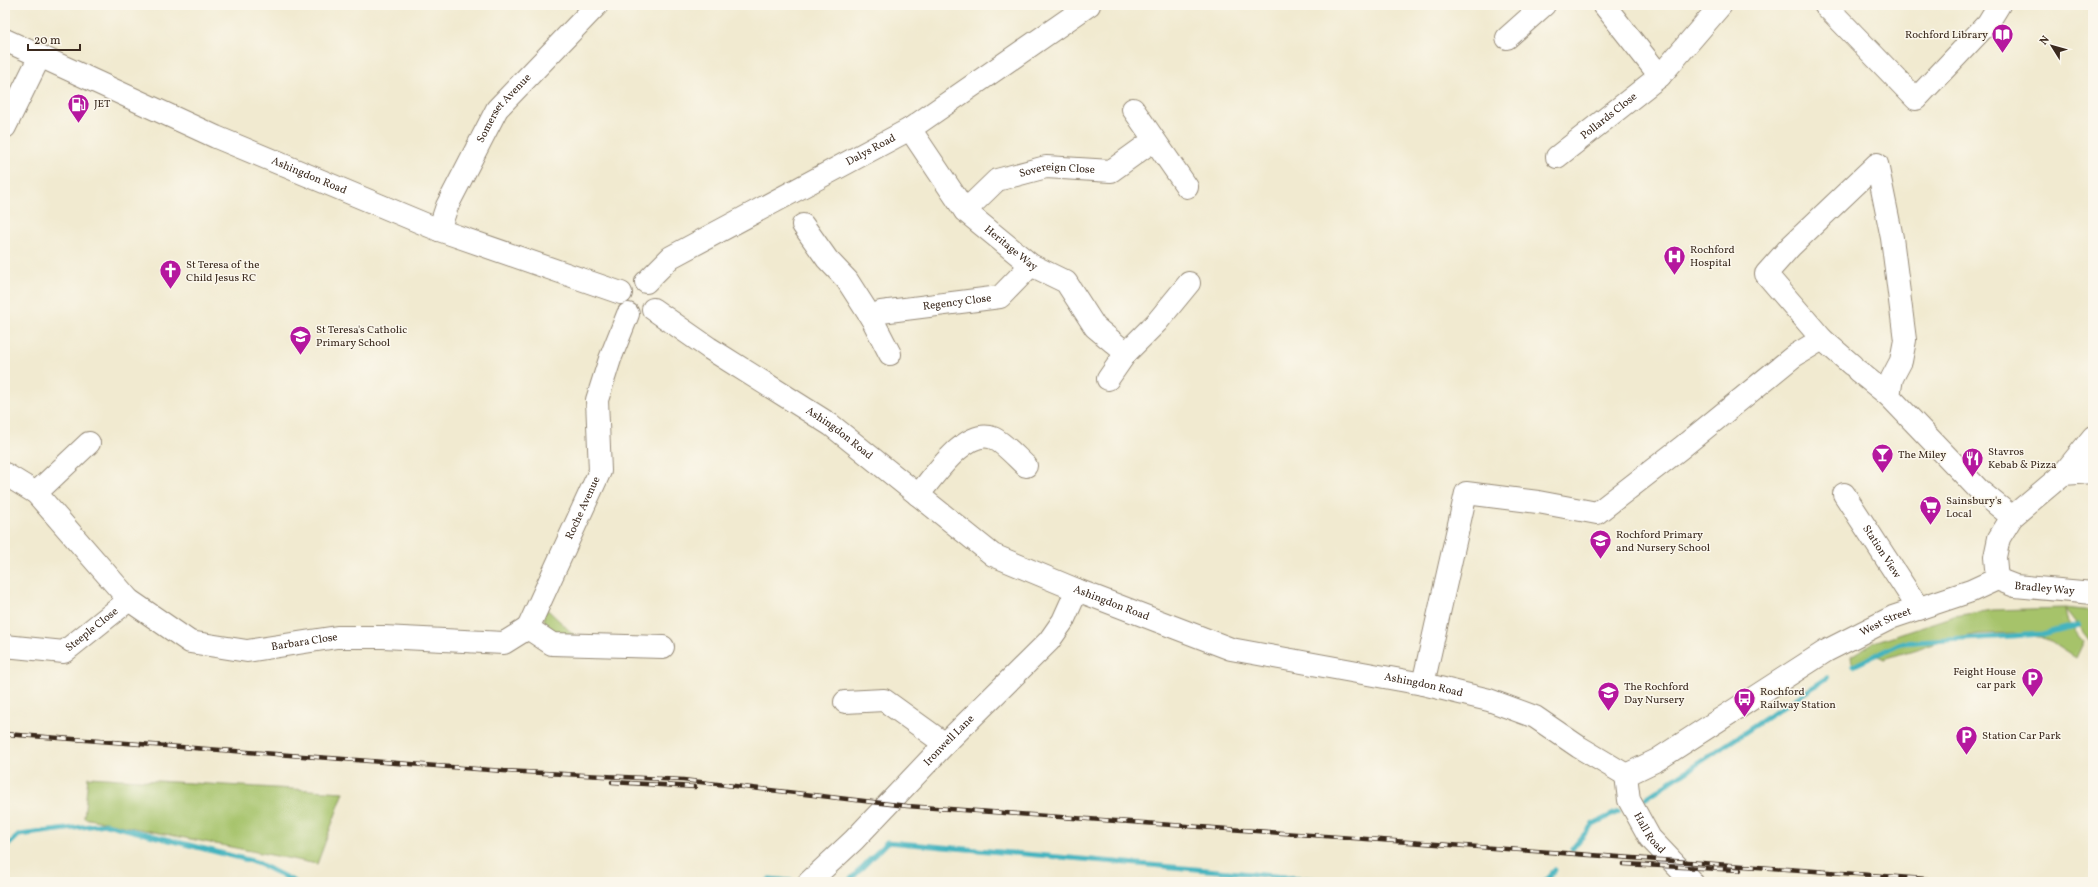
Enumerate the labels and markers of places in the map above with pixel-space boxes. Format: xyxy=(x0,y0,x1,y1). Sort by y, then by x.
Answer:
library icon: Rochford Library xyxy=(1990,22,2016,55)
place label: Rochford Library xyxy=(1905,28,1988,43)
fuel station icon: JET xyxy=(66,91,92,124)
place label: JET xyxy=(94,97,111,112)
hospital icon: Rochford Hospital xyxy=(1662,243,1688,276)
place label: Rochford Hospital xyxy=(1690,243,1735,271)
church icon: St Teresa of the Child Jesus RC xyxy=(158,258,184,291)
place label: St Teresa of the Child Jesus RC xyxy=(186,258,259,286)
school or university icon: St Teresa's Catholic Primary School xyxy=(287,323,313,356)
place label: St Teresa's Catholic Primary School xyxy=(316,323,407,351)
bar icon: The Miley xyxy=(1870,442,1896,475)
restaurant icon: Stavros Kebab & Pizza xyxy=(1960,445,1986,478)
place label: Stavros Kebab & Pizza xyxy=(1988,445,2057,473)
place label: The Miley xyxy=(1898,448,1946,463)
supermarket icon: Sainsbury's Local xyxy=(1917,494,1943,527)
place label: Sainsbury's Local xyxy=(1946,494,2002,522)
school or university icon: Rochford Primary and Nursery School xyxy=(1587,528,1613,561)
place label: Rochford Primary and Nursery School xyxy=(1616,528,1710,556)
place label: Feight House car park xyxy=(1953,665,2016,693)
parking icon: Feight House car park xyxy=(2019,665,2045,698)
school or university icon: The Rochford Day Nursery xyxy=(1595,680,1621,713)
place label: The Rochford Day Nursery xyxy=(1624,680,1689,708)
bus stop icon: Rochford Railway Station xyxy=(1732,685,1758,718)
place label: Rochford Railway Station xyxy=(1760,685,1836,713)
parking icon: Station Car Park xyxy=(1954,723,1980,756)
place label: Station Car Park xyxy=(1982,729,2061,744)

